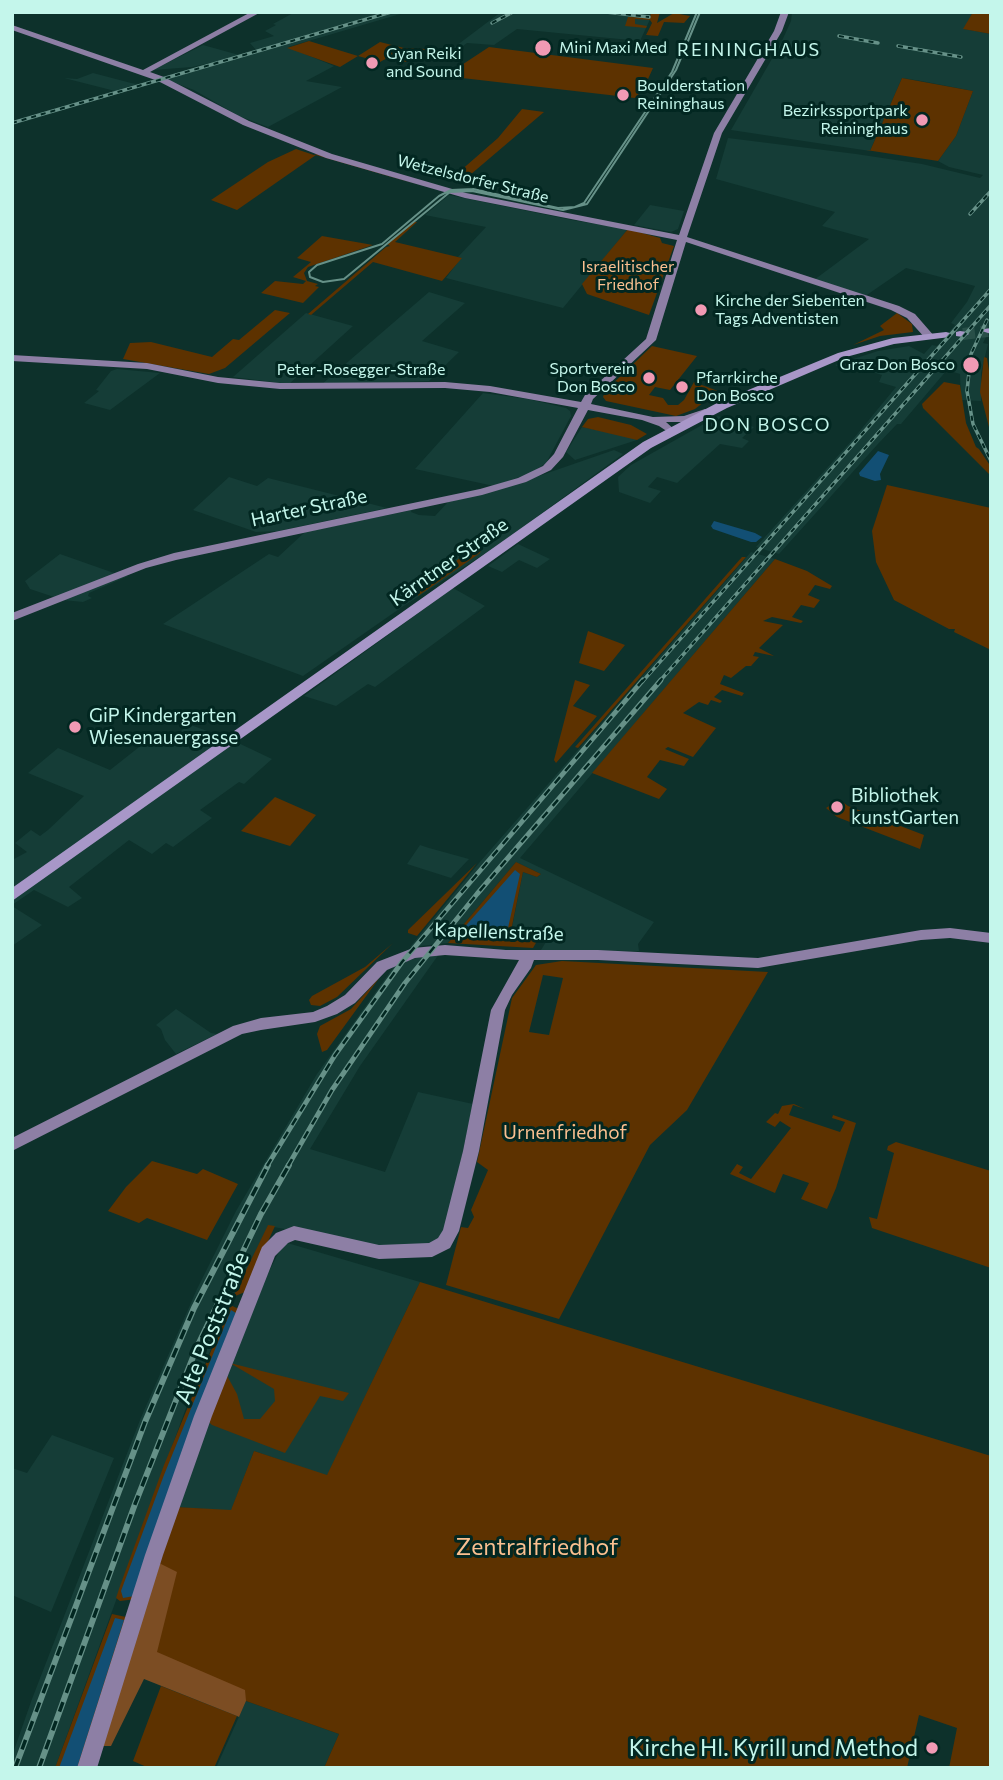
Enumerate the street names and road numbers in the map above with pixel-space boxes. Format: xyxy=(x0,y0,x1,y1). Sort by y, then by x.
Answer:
street label: Wetzelsdorfer Straße xyxy=(395,151,551,207)
street label: Peter-Rosegger-Straße xyxy=(277,360,445,380)
street label: Harter Straße xyxy=(249,485,369,531)
street label: Kärntner Straße xyxy=(386,513,512,611)
street label: Kapellenstraße xyxy=(434,918,564,946)
street label: Alte Poststraße xyxy=(169,1248,255,1408)

